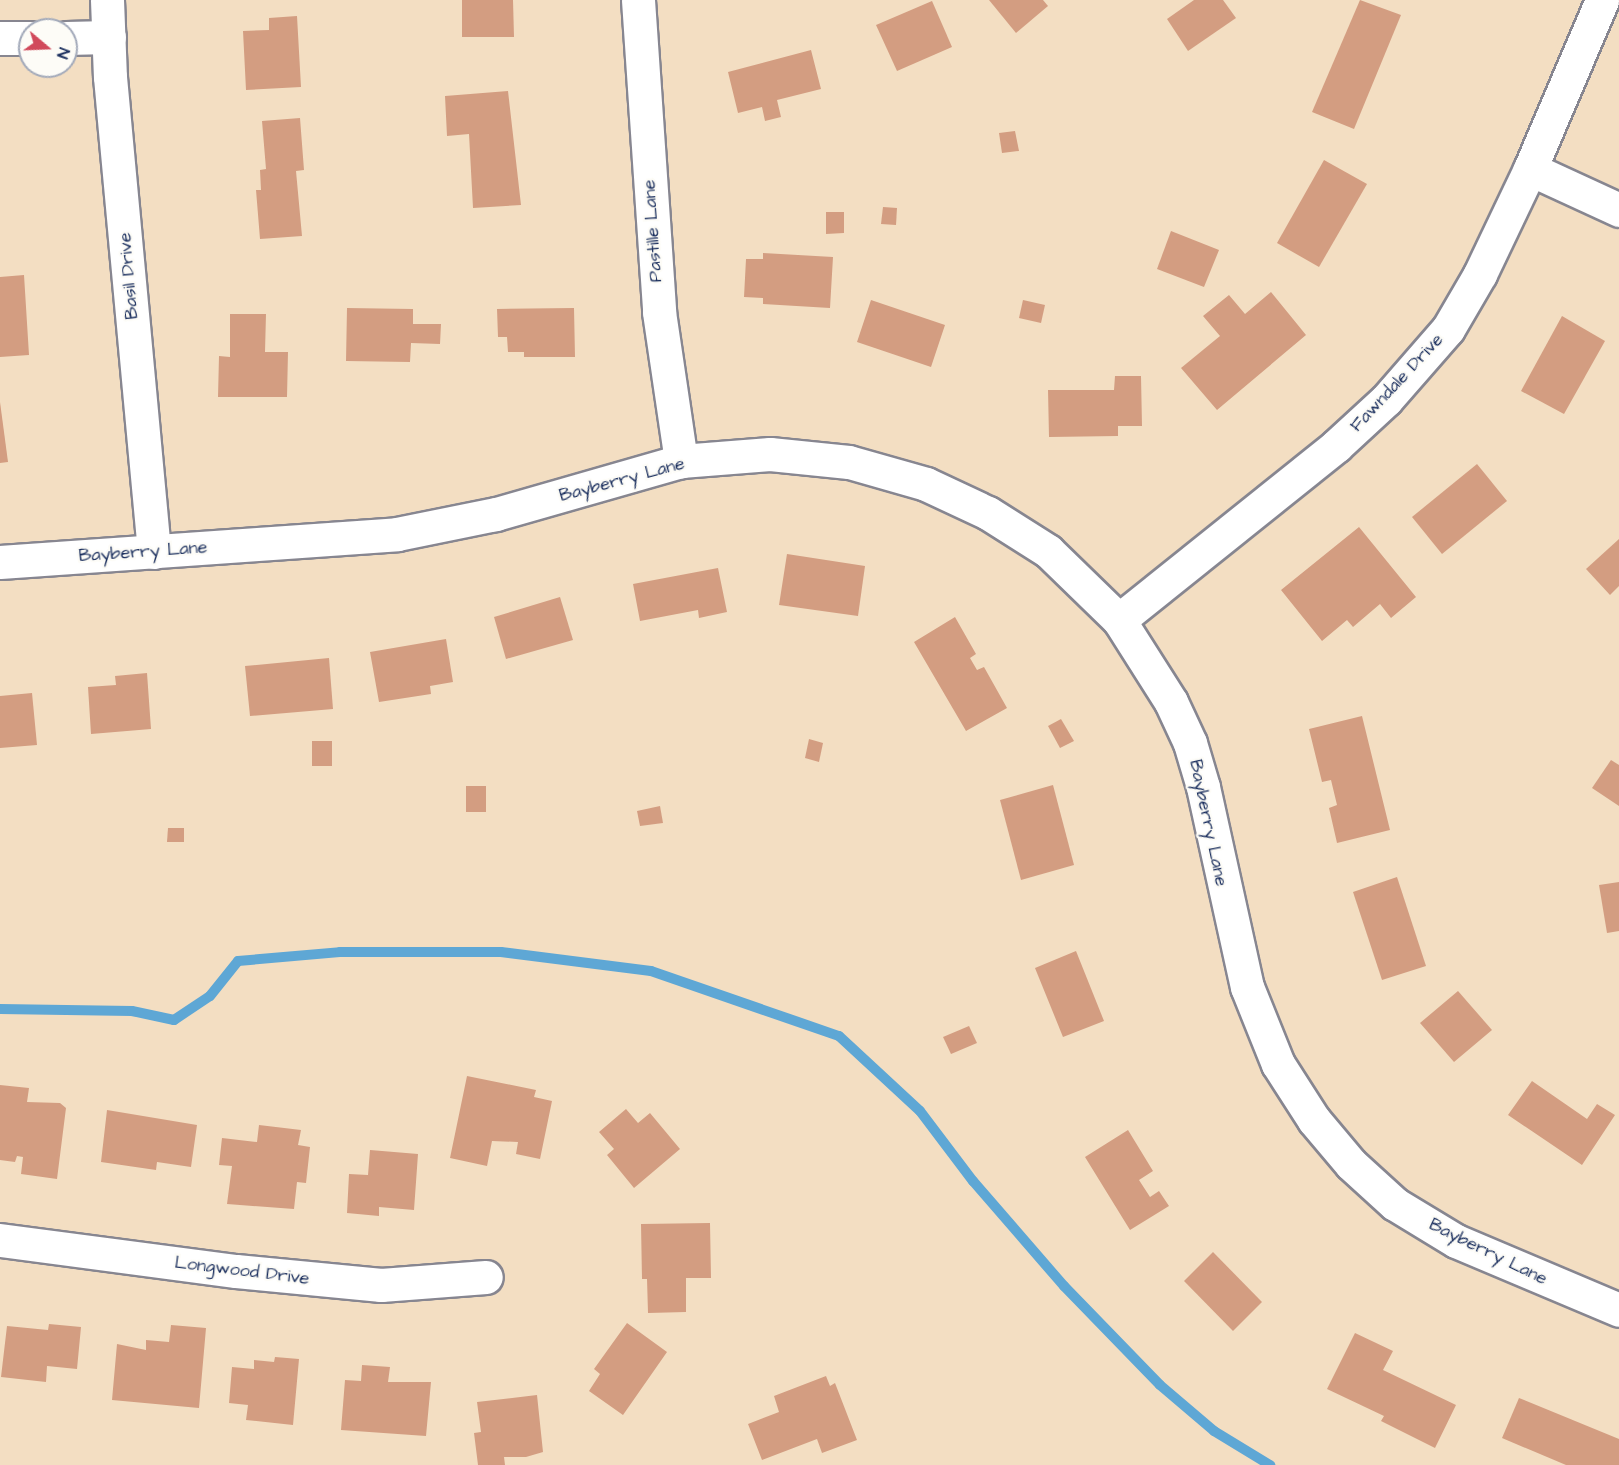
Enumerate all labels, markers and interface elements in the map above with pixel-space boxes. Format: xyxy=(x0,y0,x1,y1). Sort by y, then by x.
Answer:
north arrow xyxy=(18,18,78,78)
text: N xyxy=(51,45,75,62)
street label: Pastille Lane xyxy=(639,179,667,283)
street label: Basil Drive xyxy=(114,232,144,320)
street label: Fawndale Drive xyxy=(1346,329,1448,437)
street label: Bayberry Lane xyxy=(557,453,687,507)
street label: Bayberry Lane xyxy=(78,537,208,567)
street label: Bayberry Lane xyxy=(1184,758,1232,888)
street label: Bayberry Lane xyxy=(1425,1214,1551,1290)
street label: Longwood Drive xyxy=(173,1252,311,1290)

